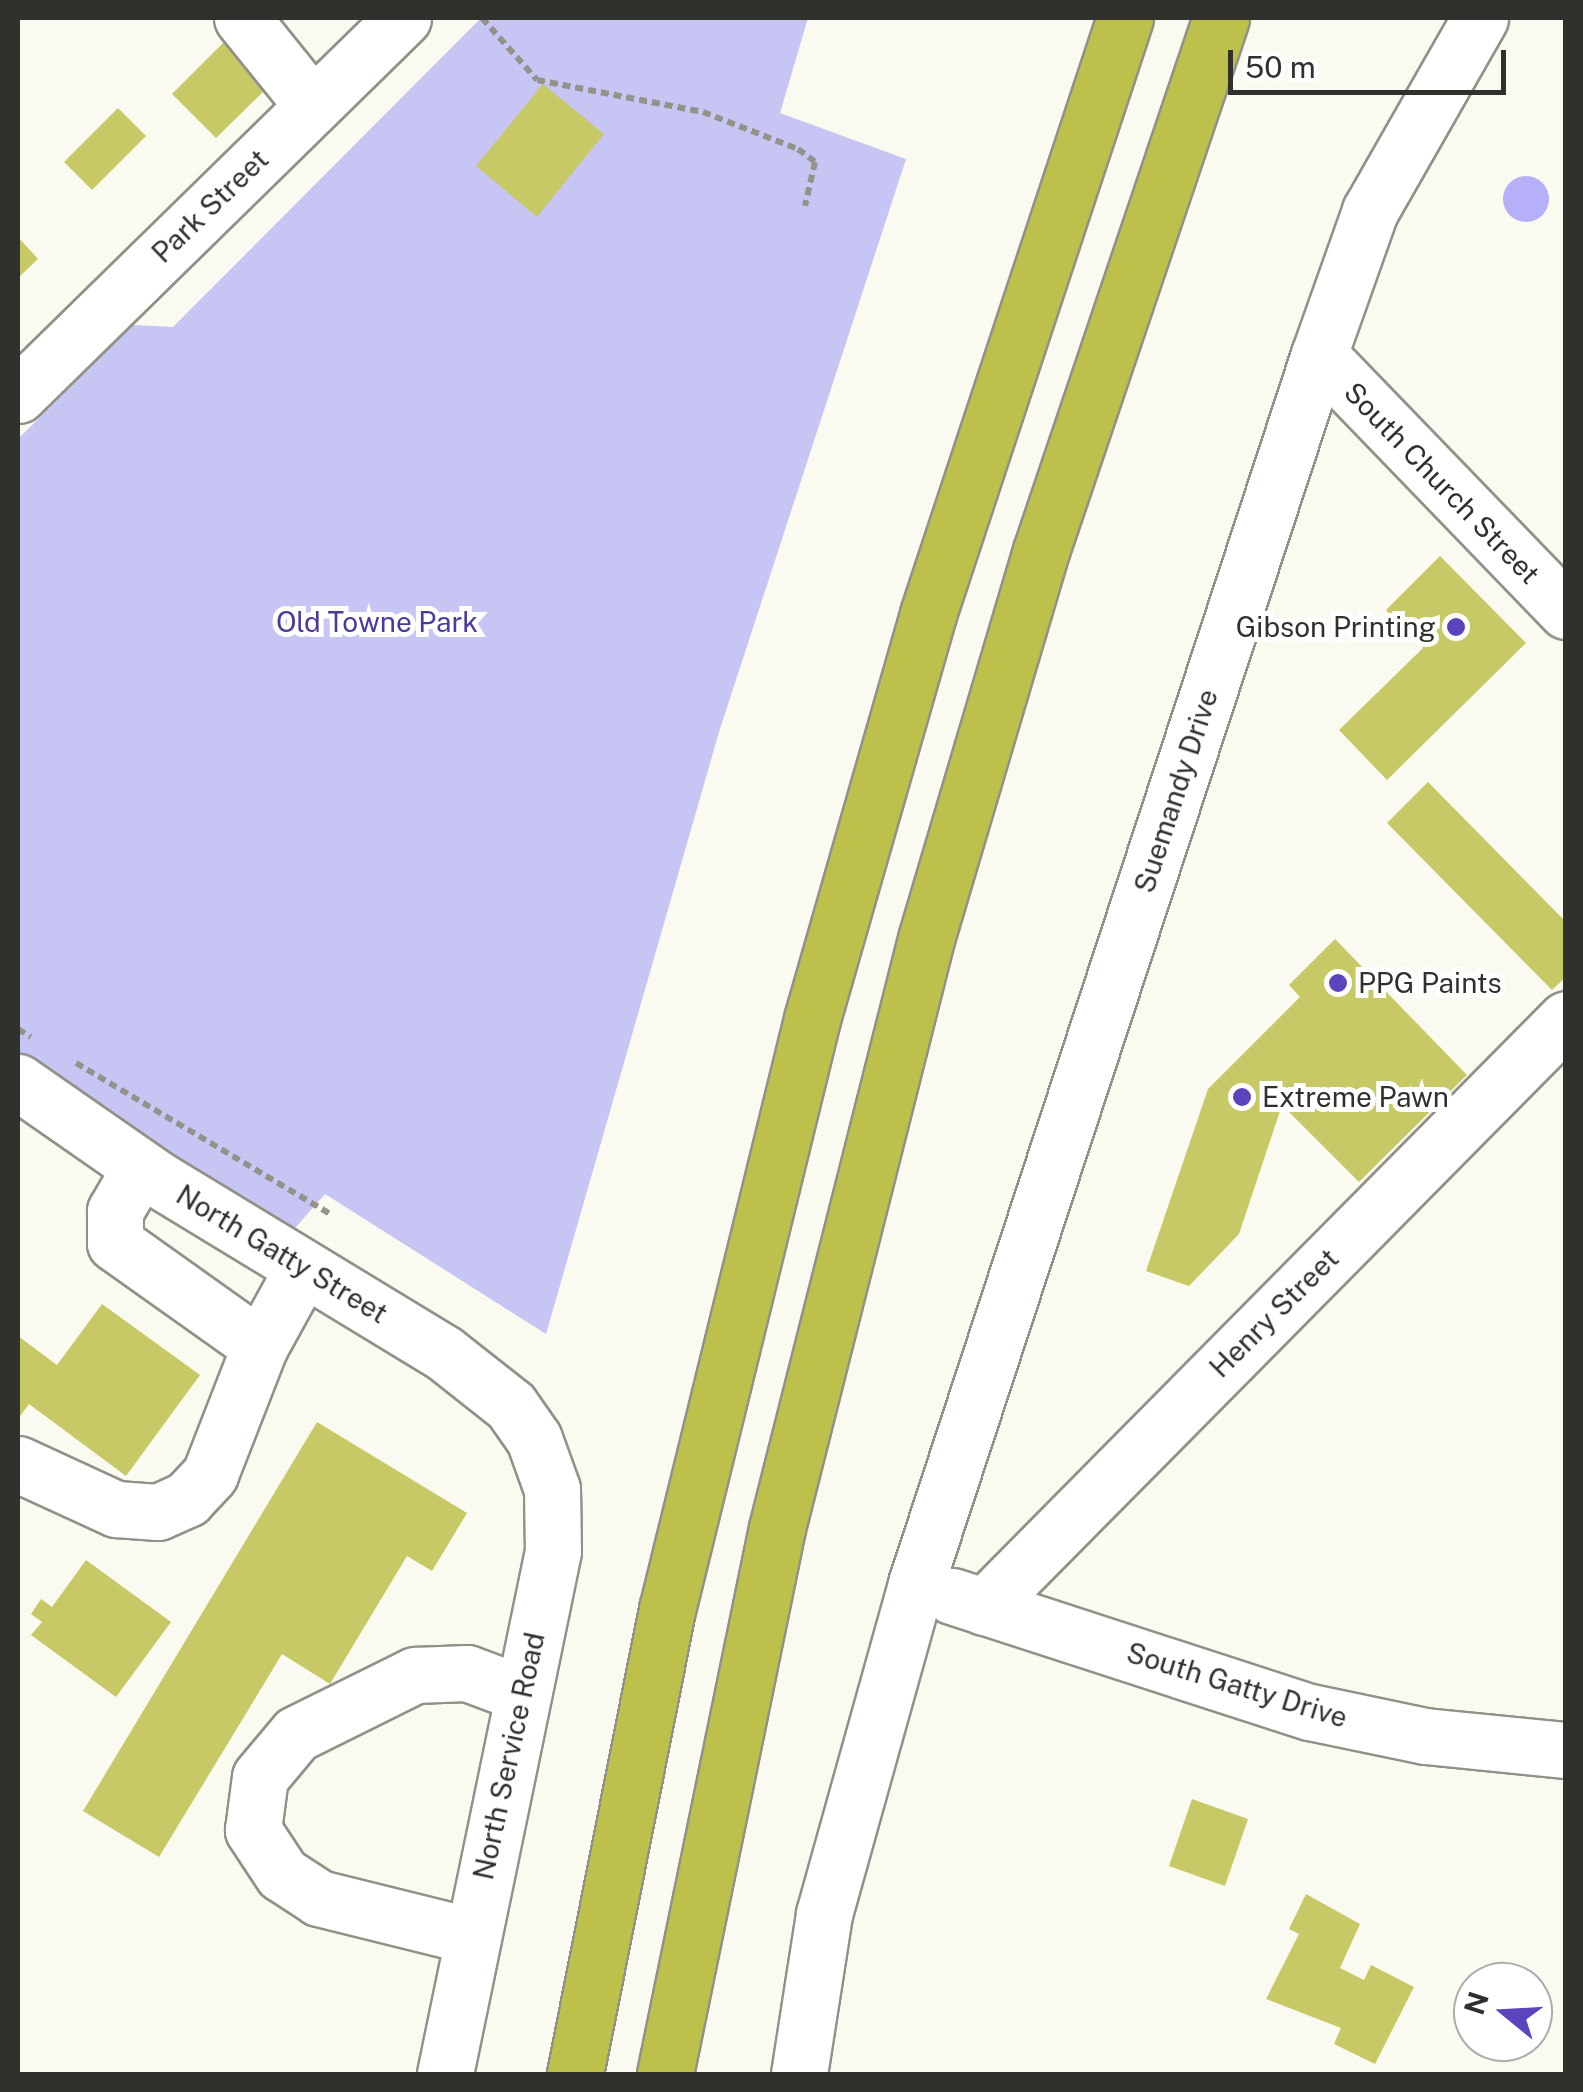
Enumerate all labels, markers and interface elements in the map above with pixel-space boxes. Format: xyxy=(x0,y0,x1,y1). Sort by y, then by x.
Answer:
scale bar xyxy=(1233,30,1510,92)
text: 50 m xyxy=(1245,49,1316,85)
street label: Park Street xyxy=(145,142,275,270)
street label: South Church Street xyxy=(1337,375,1547,591)
park label: Old Towne Park xyxy=(276,605,478,639)
place label: Gibson Printing xyxy=(1236,610,1436,644)
marker: Gibson Printing xyxy=(1445,616,1467,638)
street label: Suemandy Drive xyxy=(1127,685,1225,897)
place label: PPG Paints xyxy=(1358,966,1502,1000)
marker: PPG Paints xyxy=(1327,972,1349,994)
place label: Extreme Pawn xyxy=(1262,1080,1449,1114)
marker: Extreme Pawn xyxy=(1231,1086,1253,1108)
street label: North Gatty Street xyxy=(170,1178,394,1330)
street label: Henry Street xyxy=(1203,1242,1345,1384)
street label: North Service Road xyxy=(466,1629,552,1883)
street label: South Gatty Drive xyxy=(1122,1635,1352,1735)
north arrow xyxy=(1453,1962,1553,2062)
text: N xyxy=(1457,1988,1495,2019)

